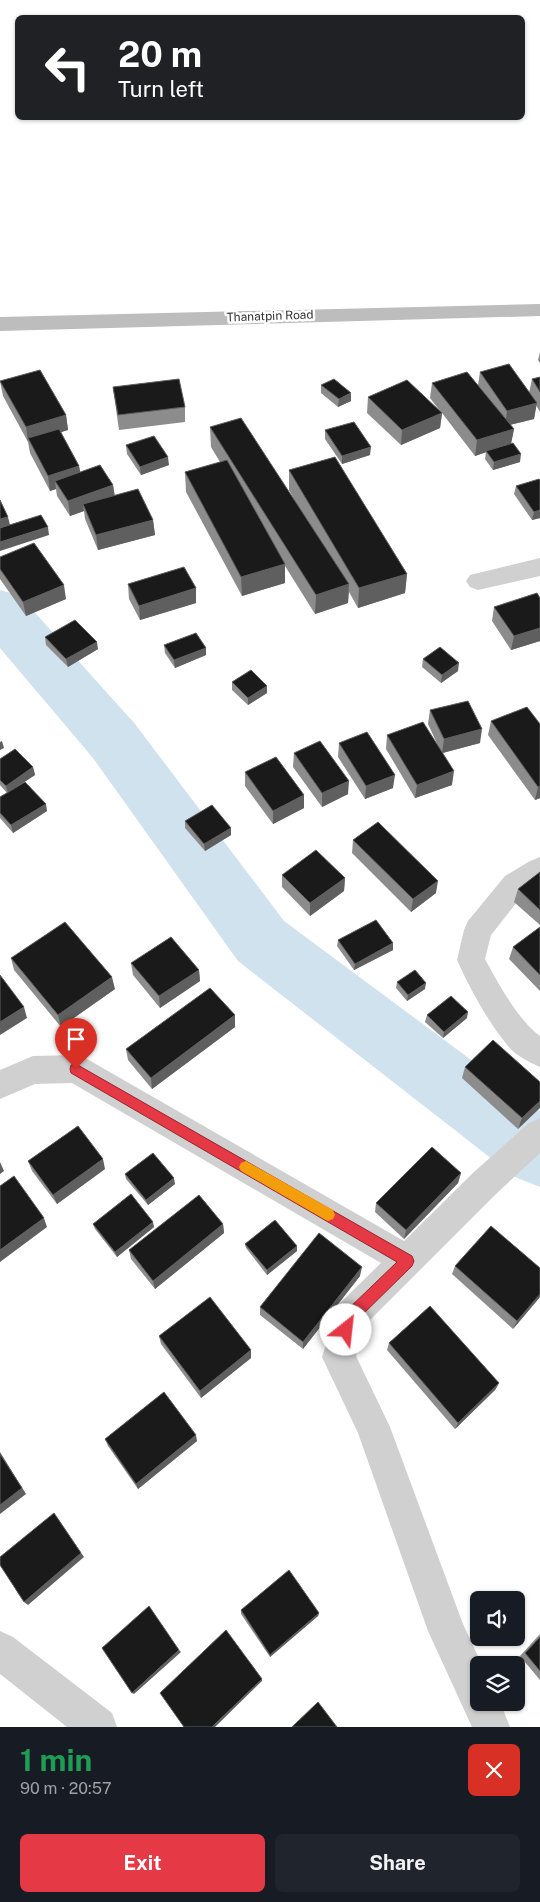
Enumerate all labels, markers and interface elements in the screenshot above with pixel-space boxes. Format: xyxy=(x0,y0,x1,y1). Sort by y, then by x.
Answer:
text: 20 m xyxy=(118,34,202,75)
icon: left xyxy=(35,35,100,100)
text: Turn left xyxy=(118,76,204,102)
street label: Thanatpin Road xyxy=(226,307,314,325)
pin xyxy=(55,1018,97,1069)
icon: arrive xyxy=(62,1025,90,1053)
position arrow xyxy=(319,1303,371,1355)
map controls xyxy=(470,1591,525,1711)
button: sound xyxy=(470,1591,525,1646)
button: layers xyxy=(470,1656,525,1711)
text: 1 min xyxy=(20,1742,92,1778)
button: close xyxy=(468,1744,520,1796)
text: 90 m · 20:57 xyxy=(20,1779,112,1798)
button: Exit xyxy=(20,1834,265,1892)
button: Share xyxy=(275,1834,520,1892)

